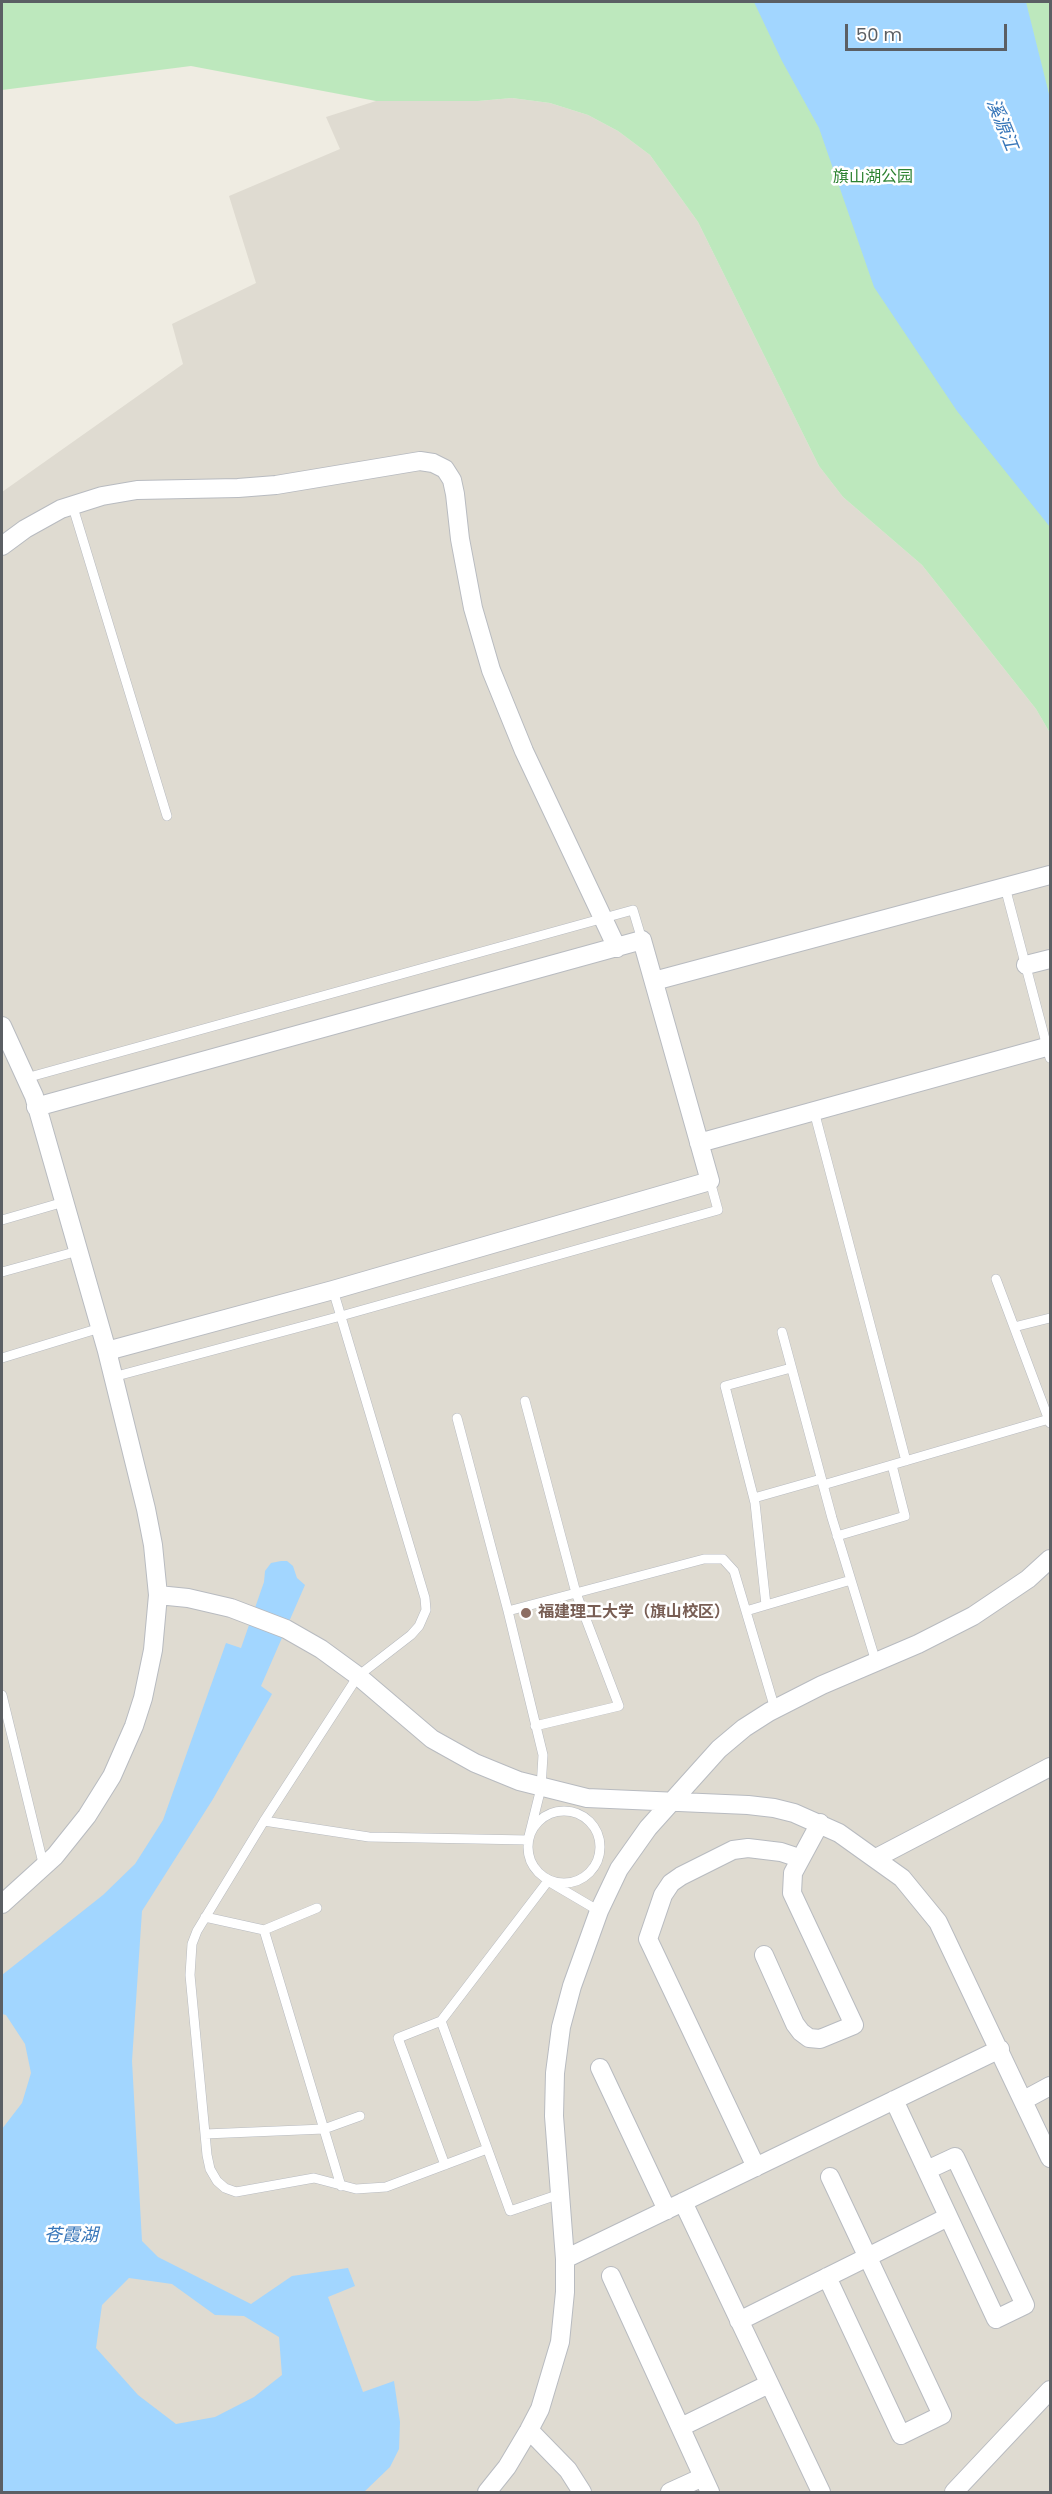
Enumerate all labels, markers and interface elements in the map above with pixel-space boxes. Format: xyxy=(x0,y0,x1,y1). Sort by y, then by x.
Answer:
scale bar xyxy=(848,12,1010,50)
text: 50 m xyxy=(856,22,902,47)
water label: 溪源江 xyxy=(981,96,1021,154)
park label: 旗山湖公园 xyxy=(833,168,913,188)
place label: 福建理工大学（旗山校区） xyxy=(538,1603,730,1623)
marker: 福建理工大学（旗山校区） xyxy=(519,1606,533,1620)
water label: 苍霞湖 xyxy=(44,2225,98,2247)

